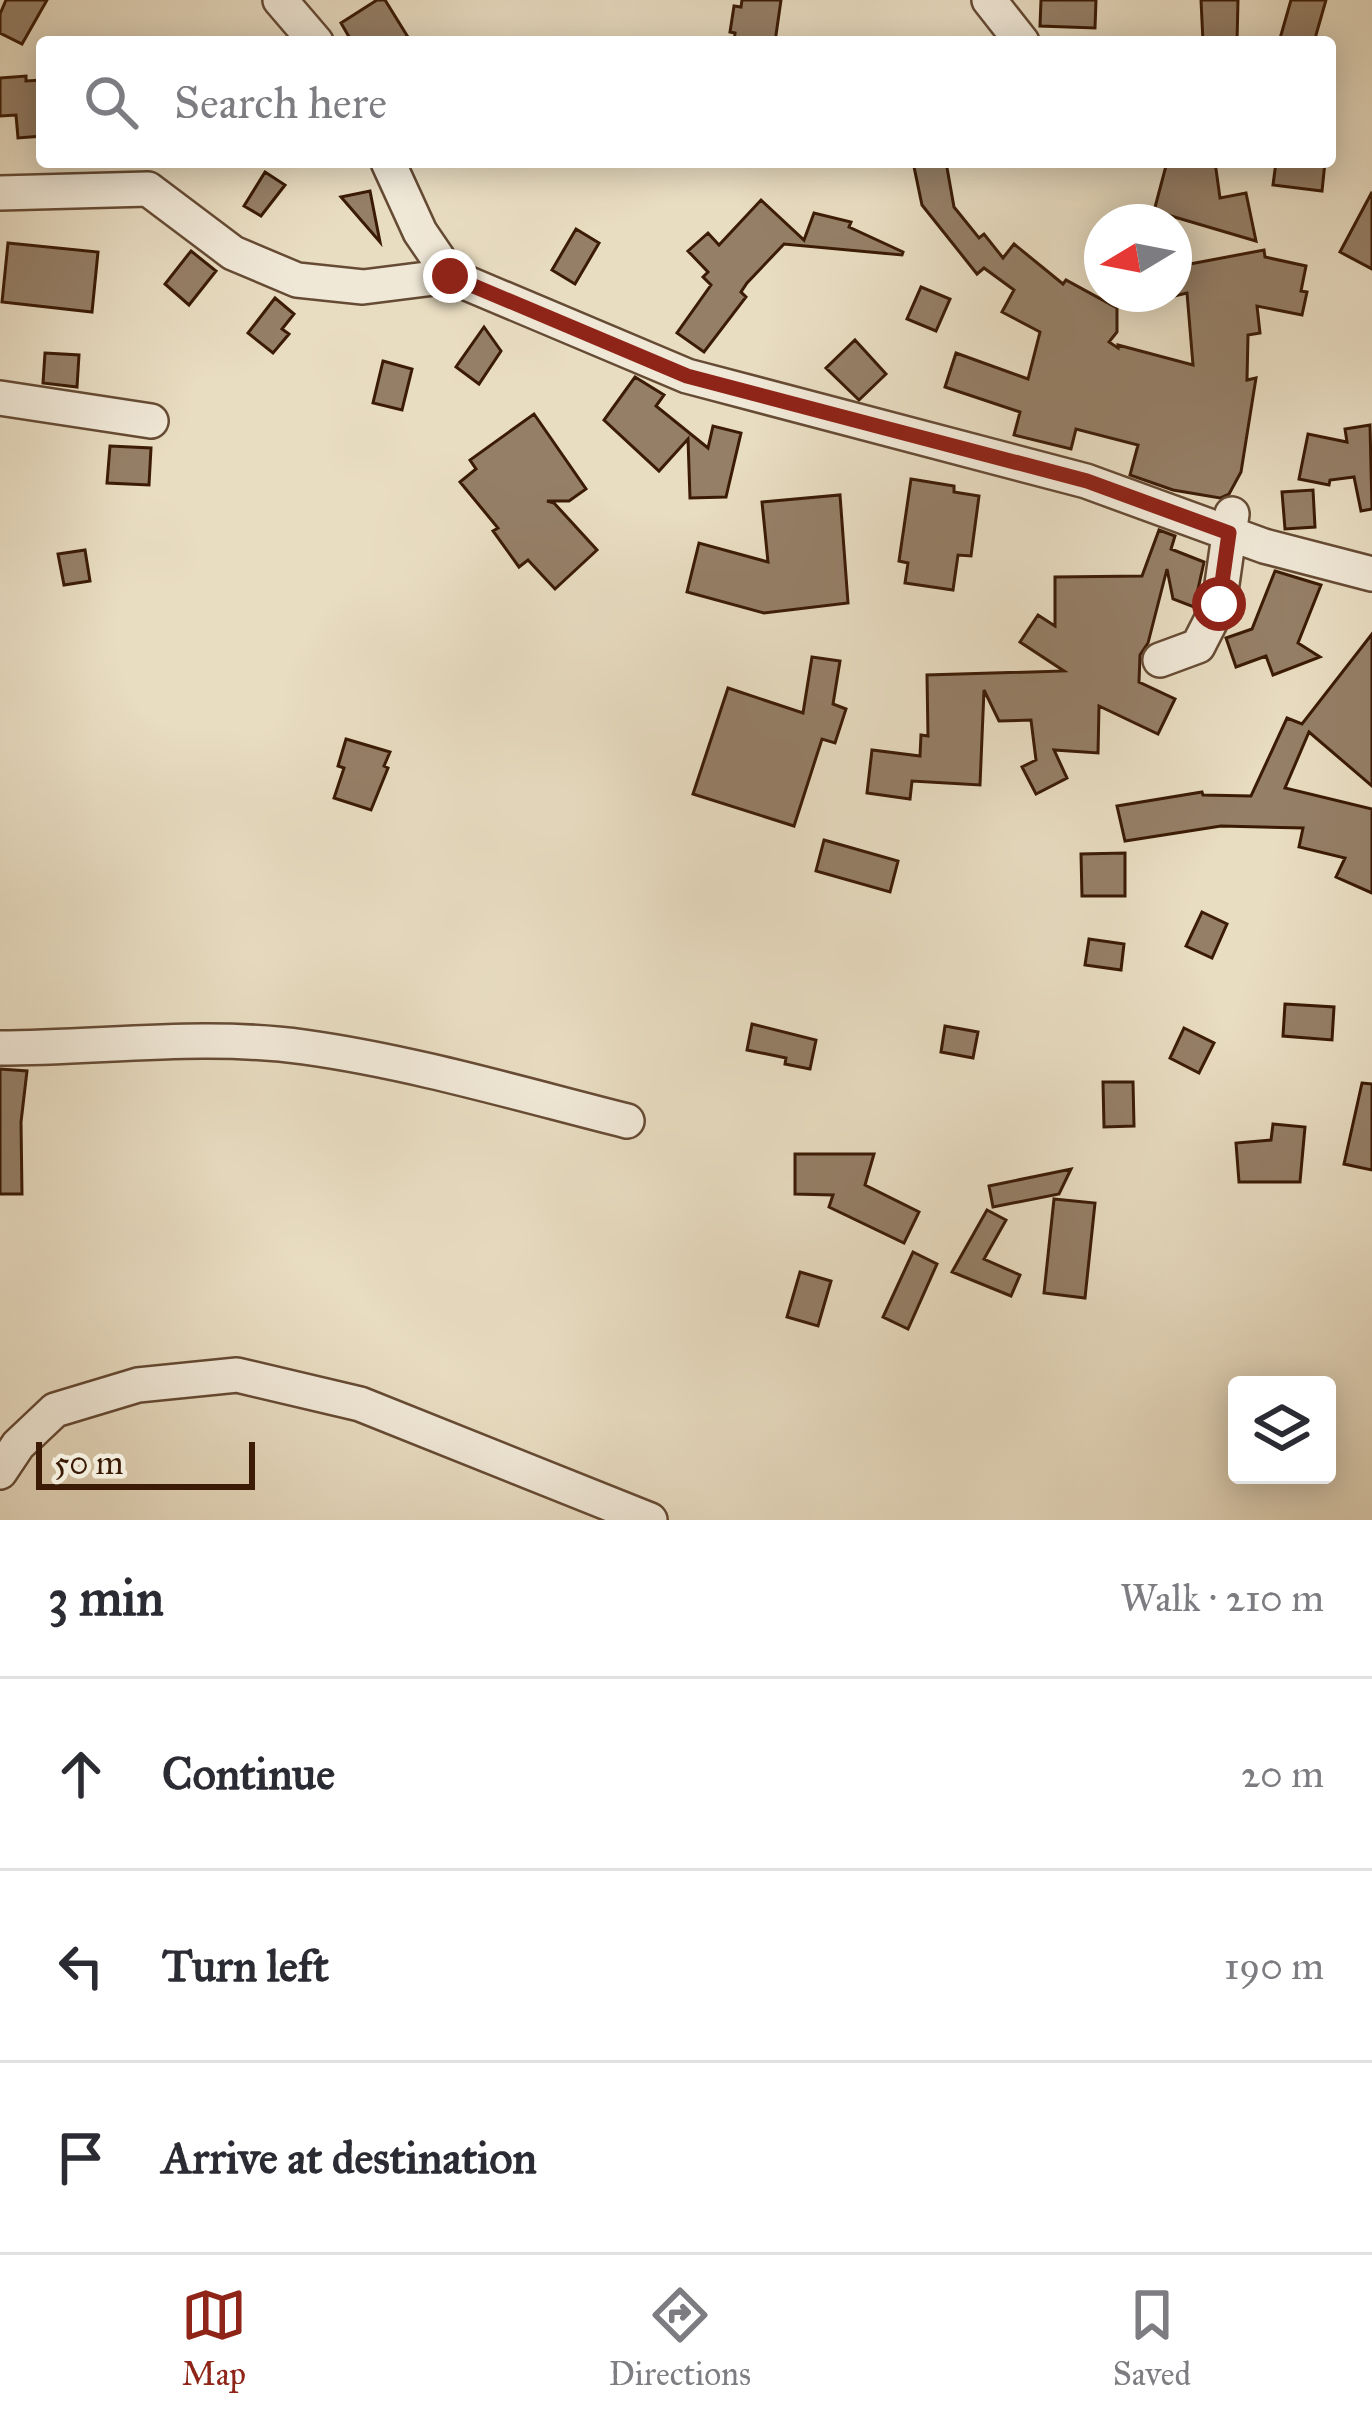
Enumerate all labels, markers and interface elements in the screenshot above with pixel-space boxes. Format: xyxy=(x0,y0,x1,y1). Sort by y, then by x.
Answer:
search box xyxy=(36,36,1336,168)
icon: search xyxy=(78,69,144,135)
text: Search here xyxy=(174,75,387,130)
north arrow xyxy=(1084,204,1192,312)
route end xyxy=(423,249,477,303)
route start xyxy=(1192,577,1246,631)
map controls xyxy=(1228,1376,1336,1484)
button: layers xyxy=(1228,1376,1336,1484)
scale bar xyxy=(36,1436,255,1489)
text: 50 m xyxy=(54,1443,123,1483)
text: 3 min xyxy=(48,1567,164,1629)
text: Walk · 210 m xyxy=(1120,1574,1324,1622)
icon: ahead xyxy=(48,1741,114,1807)
text: Continue xyxy=(162,1746,335,1801)
text: 20 m xyxy=(1241,1750,1324,1798)
icon: left xyxy=(48,1933,114,1999)
text: Turn left xyxy=(162,1938,329,1993)
text: 190 m xyxy=(1224,1942,1324,1990)
icon: arrive xyxy=(48,2125,114,2191)
text: Arrive at destination xyxy=(162,2130,537,2185)
tab: Map xyxy=(181,2282,247,2394)
tab: Directions xyxy=(609,2282,751,2394)
tab: Saved xyxy=(1113,2282,1191,2394)

